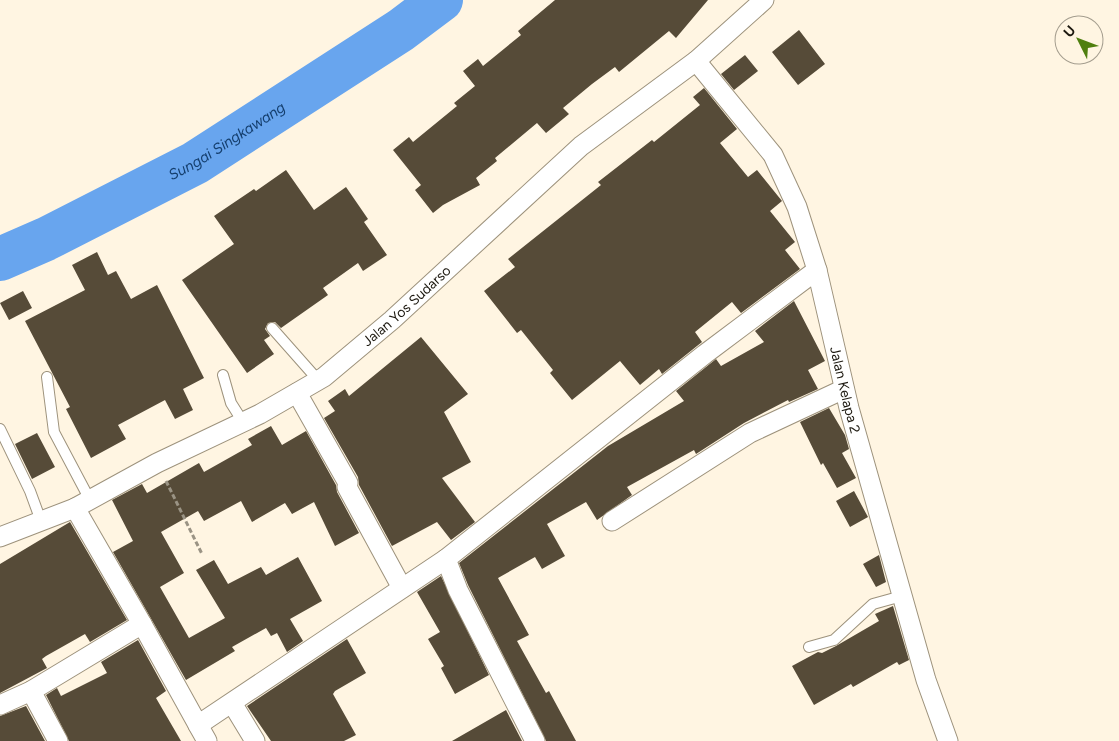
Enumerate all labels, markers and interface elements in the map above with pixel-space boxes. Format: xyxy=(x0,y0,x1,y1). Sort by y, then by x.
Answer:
north arrow xyxy=(1054,15,1104,65)
text: U xyxy=(1060,22,1079,41)
water label: Sungai Singkawang xyxy=(165,98,289,184)
street label: Jalan Yos Sudarso xyxy=(359,262,454,350)
street label: Jalan Kelapa 2 xyxy=(826,345,864,435)

